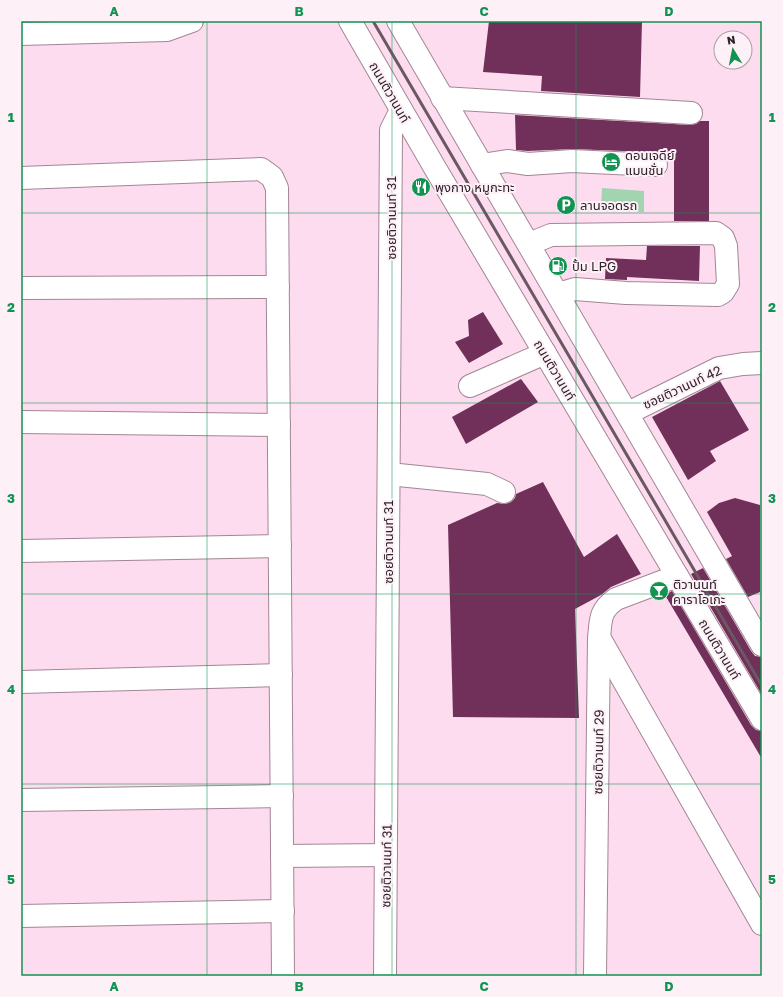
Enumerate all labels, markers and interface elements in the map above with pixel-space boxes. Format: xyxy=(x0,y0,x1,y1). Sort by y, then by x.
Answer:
text: A xyxy=(109,3,119,19)
text: B xyxy=(294,3,304,19)
text: C xyxy=(479,3,489,19)
text: D xyxy=(664,3,674,19)
north arrow xyxy=(713,30,753,70)
text: N xyxy=(726,33,736,47)
street label: ถนนติวานนท์ xyxy=(366,59,414,125)
text: 1 xyxy=(8,109,15,125)
text: 1 xyxy=(769,109,776,125)
place label: ดอนเจดีย์ แมนชั่น xyxy=(625,147,675,178)
hotel icon: ดอนเจดีย์ แมนชั่น xyxy=(600,151,622,173)
street label: ซอยติวานนท์ 31 xyxy=(383,176,399,260)
restaurant icon: พุงกาง หมูกะทะ xyxy=(410,176,432,198)
place label: พุงกาง หมูกะทะ xyxy=(435,179,514,195)
parking icon: ลานจอดรถ xyxy=(555,194,577,216)
place label: ลานจอดรถ xyxy=(580,197,637,213)
fuel station icon: ปั้ม LPG xyxy=(547,255,569,277)
place label: ปั้ม LPG xyxy=(572,258,616,274)
text: 2 xyxy=(7,299,15,315)
text: 2 xyxy=(768,299,776,315)
street label: ถนนติวานนท์ xyxy=(531,337,579,403)
street label: ซอยติวานนท์ 42 xyxy=(640,362,724,412)
text: 3 xyxy=(7,490,15,506)
text: 3 xyxy=(768,490,776,506)
street label: ซอยติวานนท์ 31 xyxy=(380,500,396,584)
place label: ติวานนท์ คาราโอเกะ xyxy=(673,576,725,607)
bar icon: ติวานนท์ คาราโอเกะ xyxy=(648,580,670,602)
street label: ถนนติวานนท์ xyxy=(696,616,744,682)
text: 4 xyxy=(7,681,15,697)
text: 4 xyxy=(768,681,776,697)
street label: ซอยติวานนท์ 29 xyxy=(589,709,607,795)
street label: ซอยติวานนท์ 31 xyxy=(377,824,395,908)
text: 5 xyxy=(7,871,15,887)
text: 5 xyxy=(768,871,776,887)
text: A xyxy=(109,978,119,994)
text: B xyxy=(294,978,304,994)
text: C xyxy=(479,978,489,994)
text: D xyxy=(664,978,674,994)

